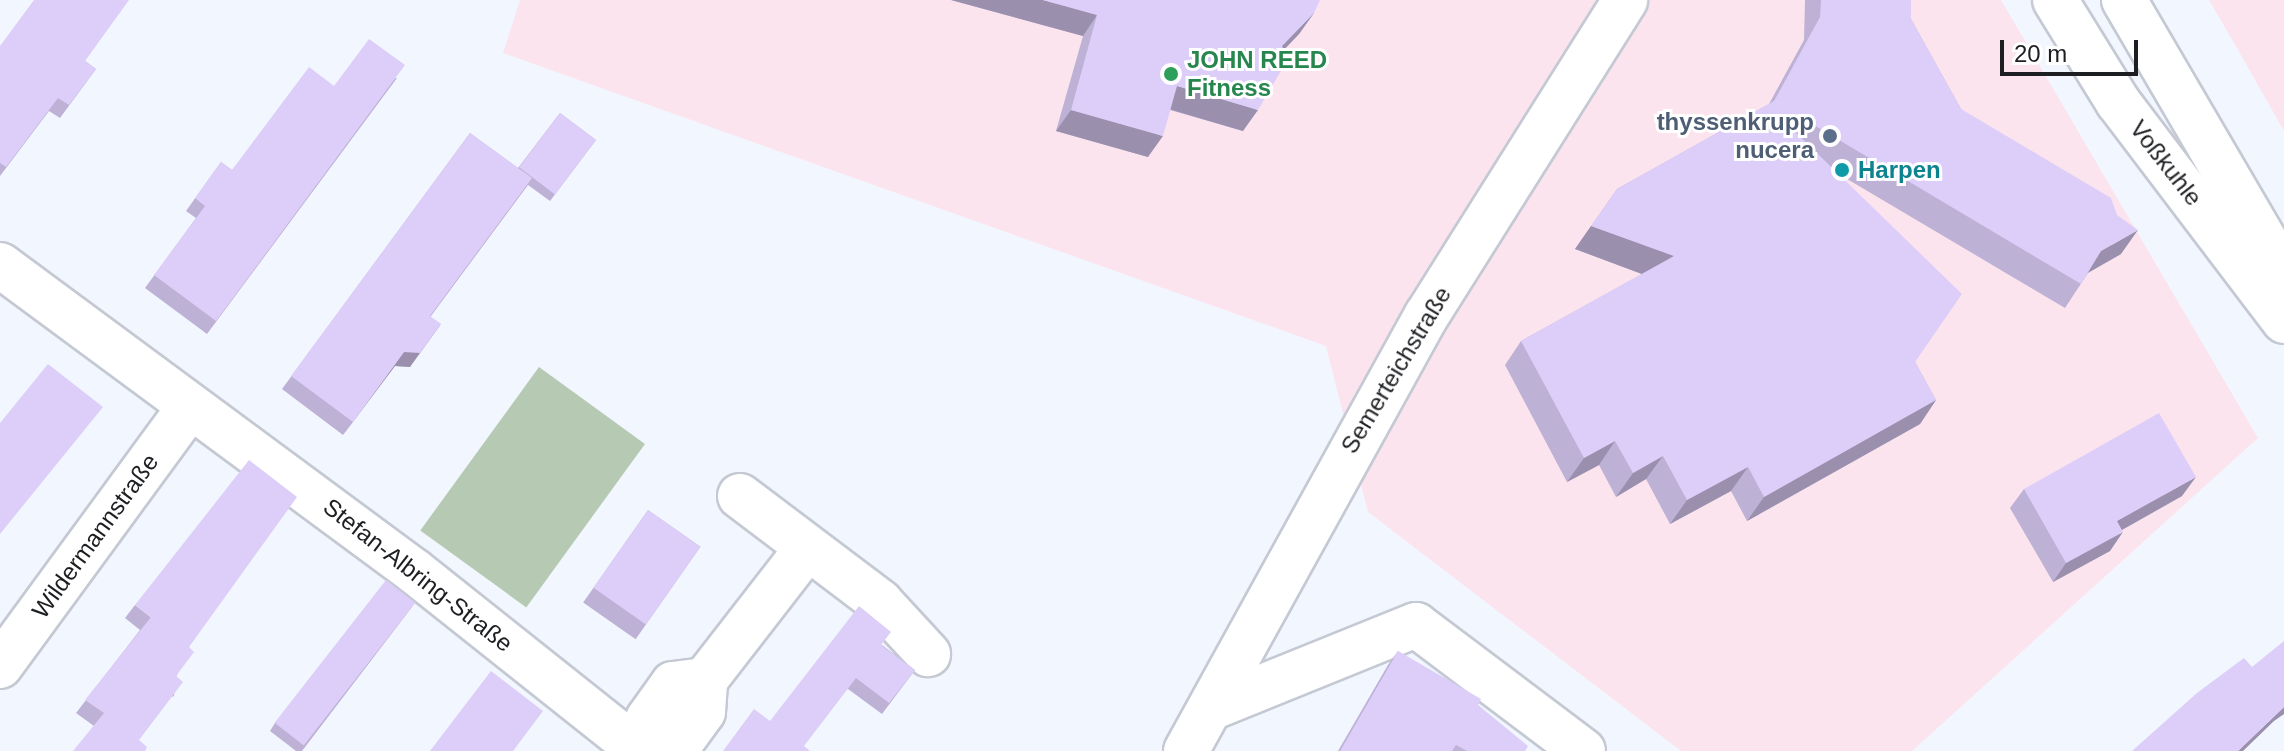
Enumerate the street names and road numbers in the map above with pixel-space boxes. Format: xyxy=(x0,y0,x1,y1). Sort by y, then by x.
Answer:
street label: Voßkuhle xyxy=(2124,115,2208,211)
street label: Semerteichstraße xyxy=(1335,281,1457,459)
street label: Wildermannstraße xyxy=(26,448,164,624)
street label: Stefan-Albring-Straße xyxy=(318,492,518,658)

